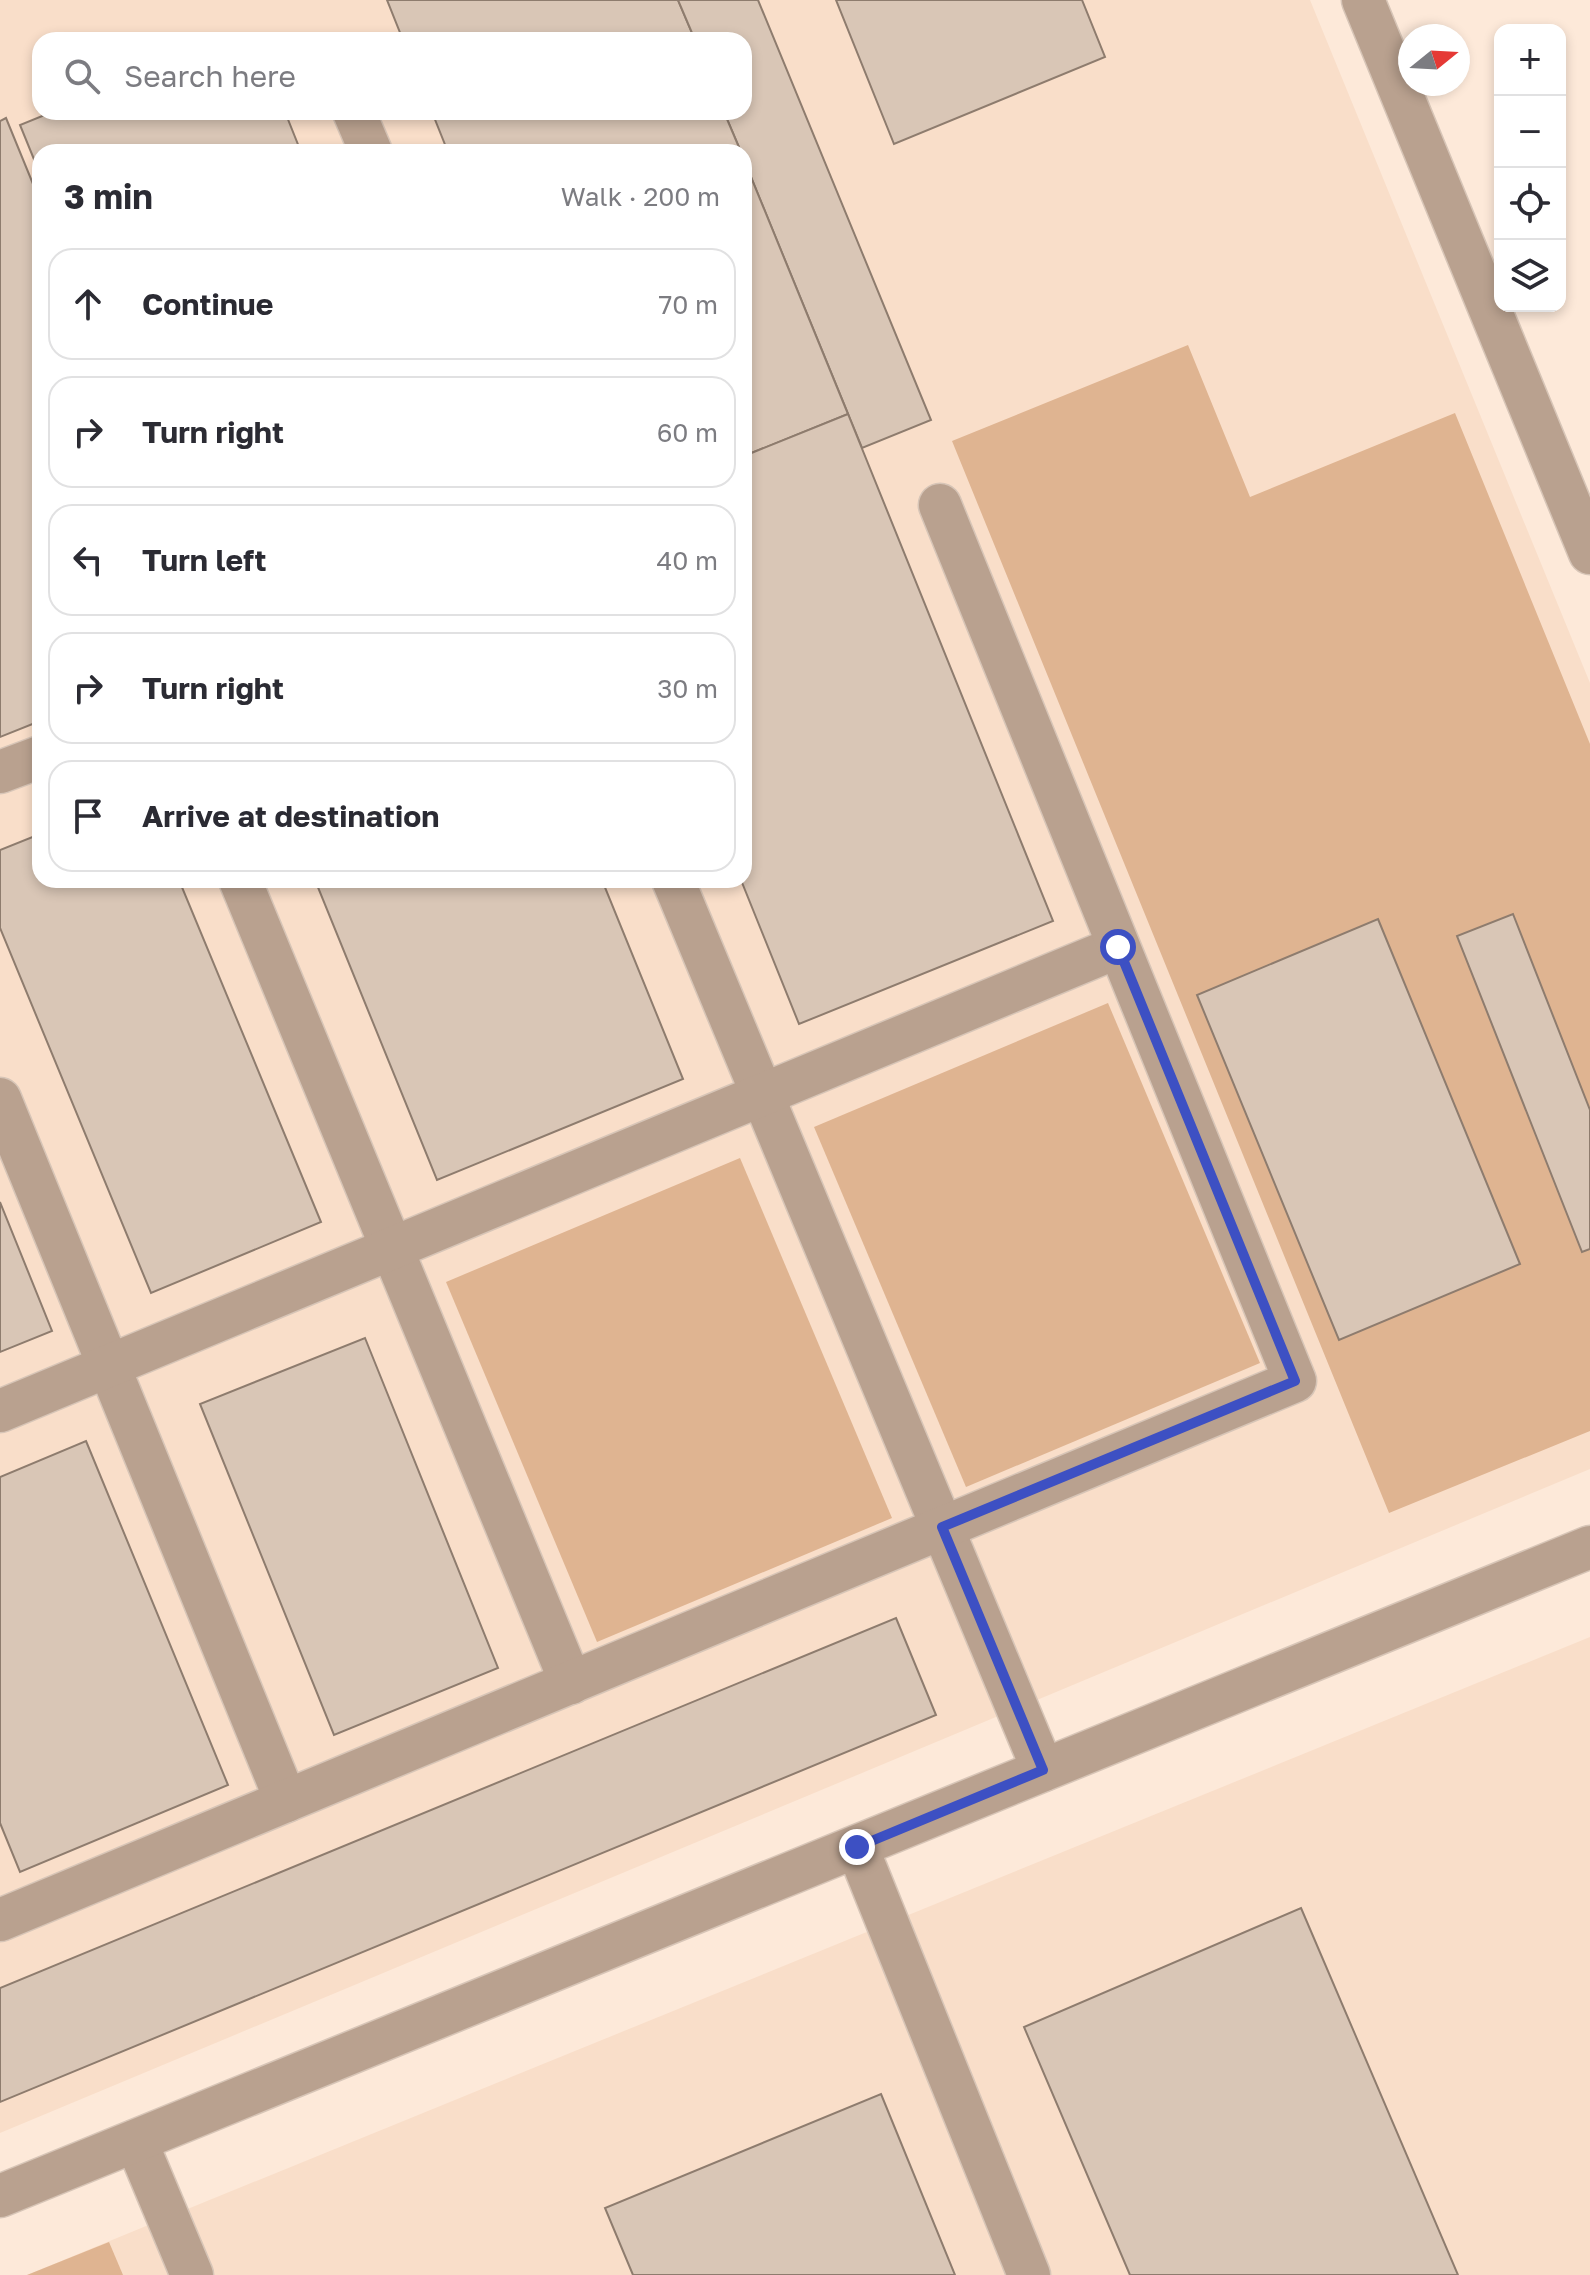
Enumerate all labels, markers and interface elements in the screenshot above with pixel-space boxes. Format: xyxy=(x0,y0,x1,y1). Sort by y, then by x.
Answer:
north arrow xyxy=(1398,24,1470,96)
map controls xyxy=(1494,24,1566,312)
button: + xyxy=(1494,24,1566,96)
search box xyxy=(32,32,752,120)
icon: search xyxy=(60,54,104,98)
text: Search here xyxy=(124,58,296,94)
button: − xyxy=(1494,96,1566,168)
button: locate xyxy=(1494,168,1566,240)
text: 3 min xyxy=(64,176,153,216)
text: Walk · 200 m xyxy=(561,181,720,212)
button: layers xyxy=(1494,240,1566,312)
icon: ahead xyxy=(66,282,110,326)
text: Continue xyxy=(142,286,273,322)
text: 70 m xyxy=(659,289,718,320)
icon: right xyxy=(66,410,110,454)
text: Turn right xyxy=(142,414,284,450)
text: 60 m xyxy=(657,417,718,448)
icon: left xyxy=(66,538,110,582)
text: Turn left xyxy=(142,542,267,578)
text: 40 m xyxy=(657,545,718,576)
icon: right xyxy=(66,666,110,710)
text: Turn right xyxy=(142,670,284,706)
text: 30 m xyxy=(657,673,718,704)
icon: arrive xyxy=(66,794,110,838)
text: Arrive at destination xyxy=(142,798,439,834)
route start xyxy=(1100,929,1136,965)
route end xyxy=(839,1829,875,1865)

